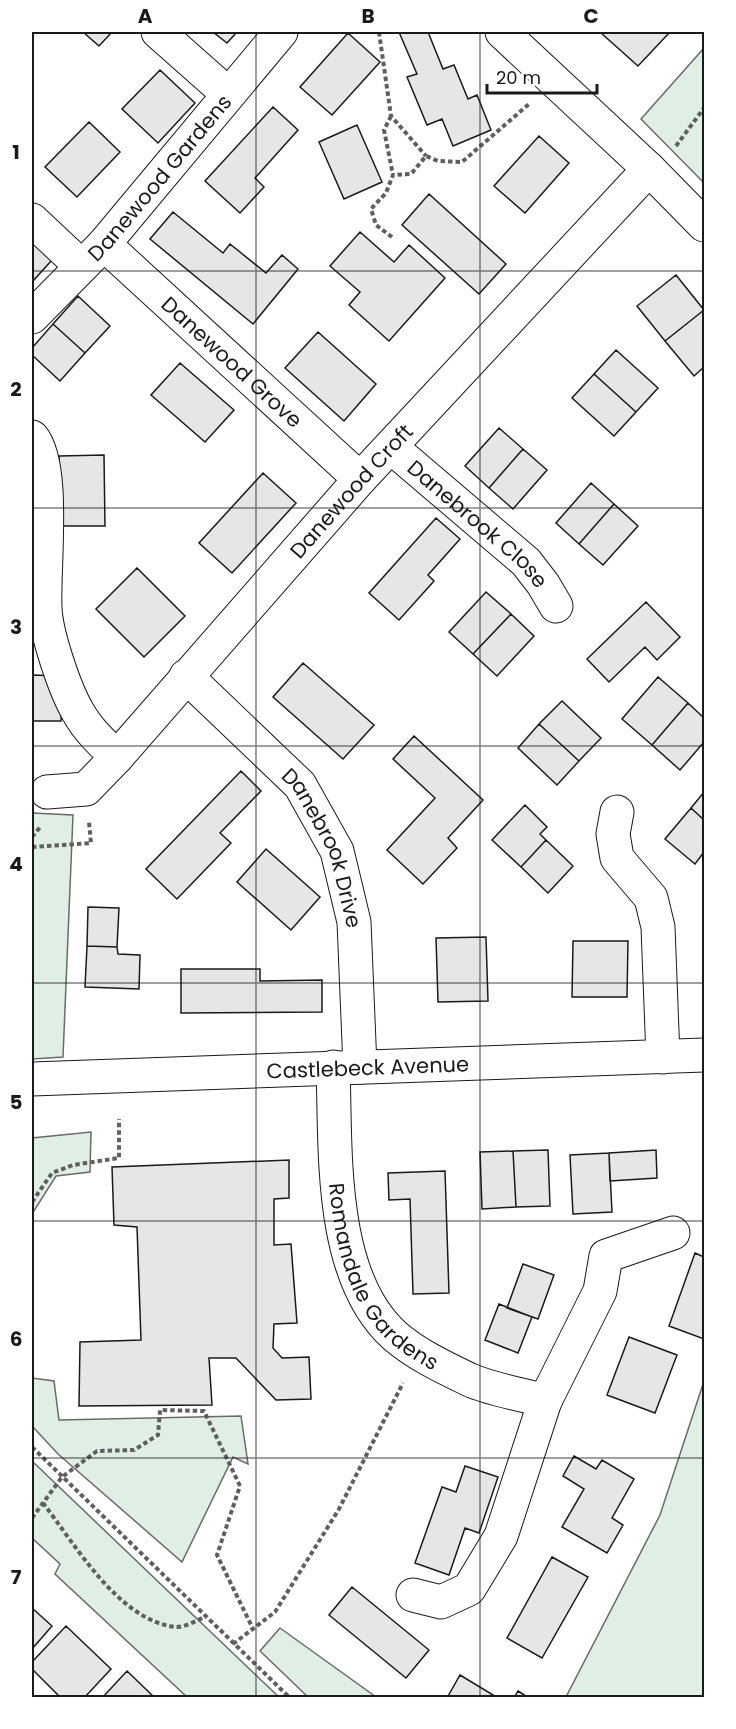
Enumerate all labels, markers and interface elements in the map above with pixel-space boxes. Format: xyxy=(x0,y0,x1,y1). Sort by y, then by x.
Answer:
text: A xyxy=(138,2,153,30)
text: B xyxy=(361,2,375,30)
text: C xyxy=(583,2,599,30)
scale bar xyxy=(487,57,596,95)
text: 20 m xyxy=(496,65,541,90)
street label: Danewood Gardens xyxy=(81,88,238,267)
text: 1 xyxy=(12,138,20,166)
street label: Danewood Grove xyxy=(155,289,309,434)
text: 2 xyxy=(10,375,22,403)
street label: Danewood Croft xyxy=(283,417,419,564)
street label: Danebrook Close xyxy=(401,453,555,593)
text: 3 xyxy=(10,613,22,641)
street label: Danebrook Drive xyxy=(276,761,369,931)
text: 4 xyxy=(9,850,23,878)
street label: Castlebeck Avenue xyxy=(266,1049,470,1085)
text: 5 xyxy=(10,1088,23,1116)
street label: Romandale Gardens xyxy=(323,1182,444,1376)
text: 6 xyxy=(10,1325,22,1353)
text: 7 xyxy=(11,1563,22,1591)

